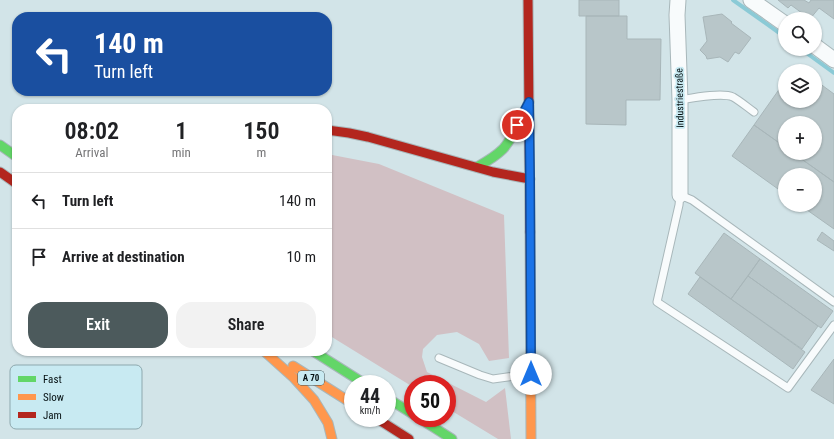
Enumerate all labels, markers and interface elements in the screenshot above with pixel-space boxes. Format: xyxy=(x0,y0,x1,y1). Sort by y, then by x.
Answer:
map controls xyxy=(778,12,822,212)
button: search xyxy=(778,12,822,56)
text: 140 m xyxy=(94,27,164,60)
icon: left xyxy=(28,28,80,80)
text: Turn left xyxy=(94,61,153,82)
button: layers xyxy=(778,64,822,108)
street label: Industriestraße xyxy=(673,68,686,128)
pin xyxy=(500,108,534,142)
icon: arrive xyxy=(506,114,528,136)
button: + xyxy=(778,116,822,160)
text: 08:02 xyxy=(65,117,119,145)
text: 1 xyxy=(175,117,187,145)
text: 150 xyxy=(243,117,279,145)
text: Arrival xyxy=(75,145,108,160)
text: min xyxy=(172,145,191,160)
text: m xyxy=(256,145,266,160)
button: − xyxy=(778,168,822,212)
icon: left xyxy=(28,190,50,212)
text: Turn left xyxy=(62,192,113,210)
text: 140 m xyxy=(279,192,316,210)
icon: arrive xyxy=(28,246,50,268)
text: Arrive at destination xyxy=(62,248,185,266)
text: 10 m xyxy=(286,248,316,266)
button: Exit xyxy=(28,302,168,348)
button: Share xyxy=(176,302,316,348)
position arrow xyxy=(510,353,552,395)
legend xyxy=(10,365,142,429)
road number: A 70 xyxy=(298,371,324,385)
text: Fast xyxy=(43,373,62,386)
speed limit sign: 50 xyxy=(404,375,456,427)
text: 44 xyxy=(360,384,380,408)
text: Slow xyxy=(43,391,64,404)
text: km/h xyxy=(360,405,380,416)
text: Jam xyxy=(43,409,62,422)

